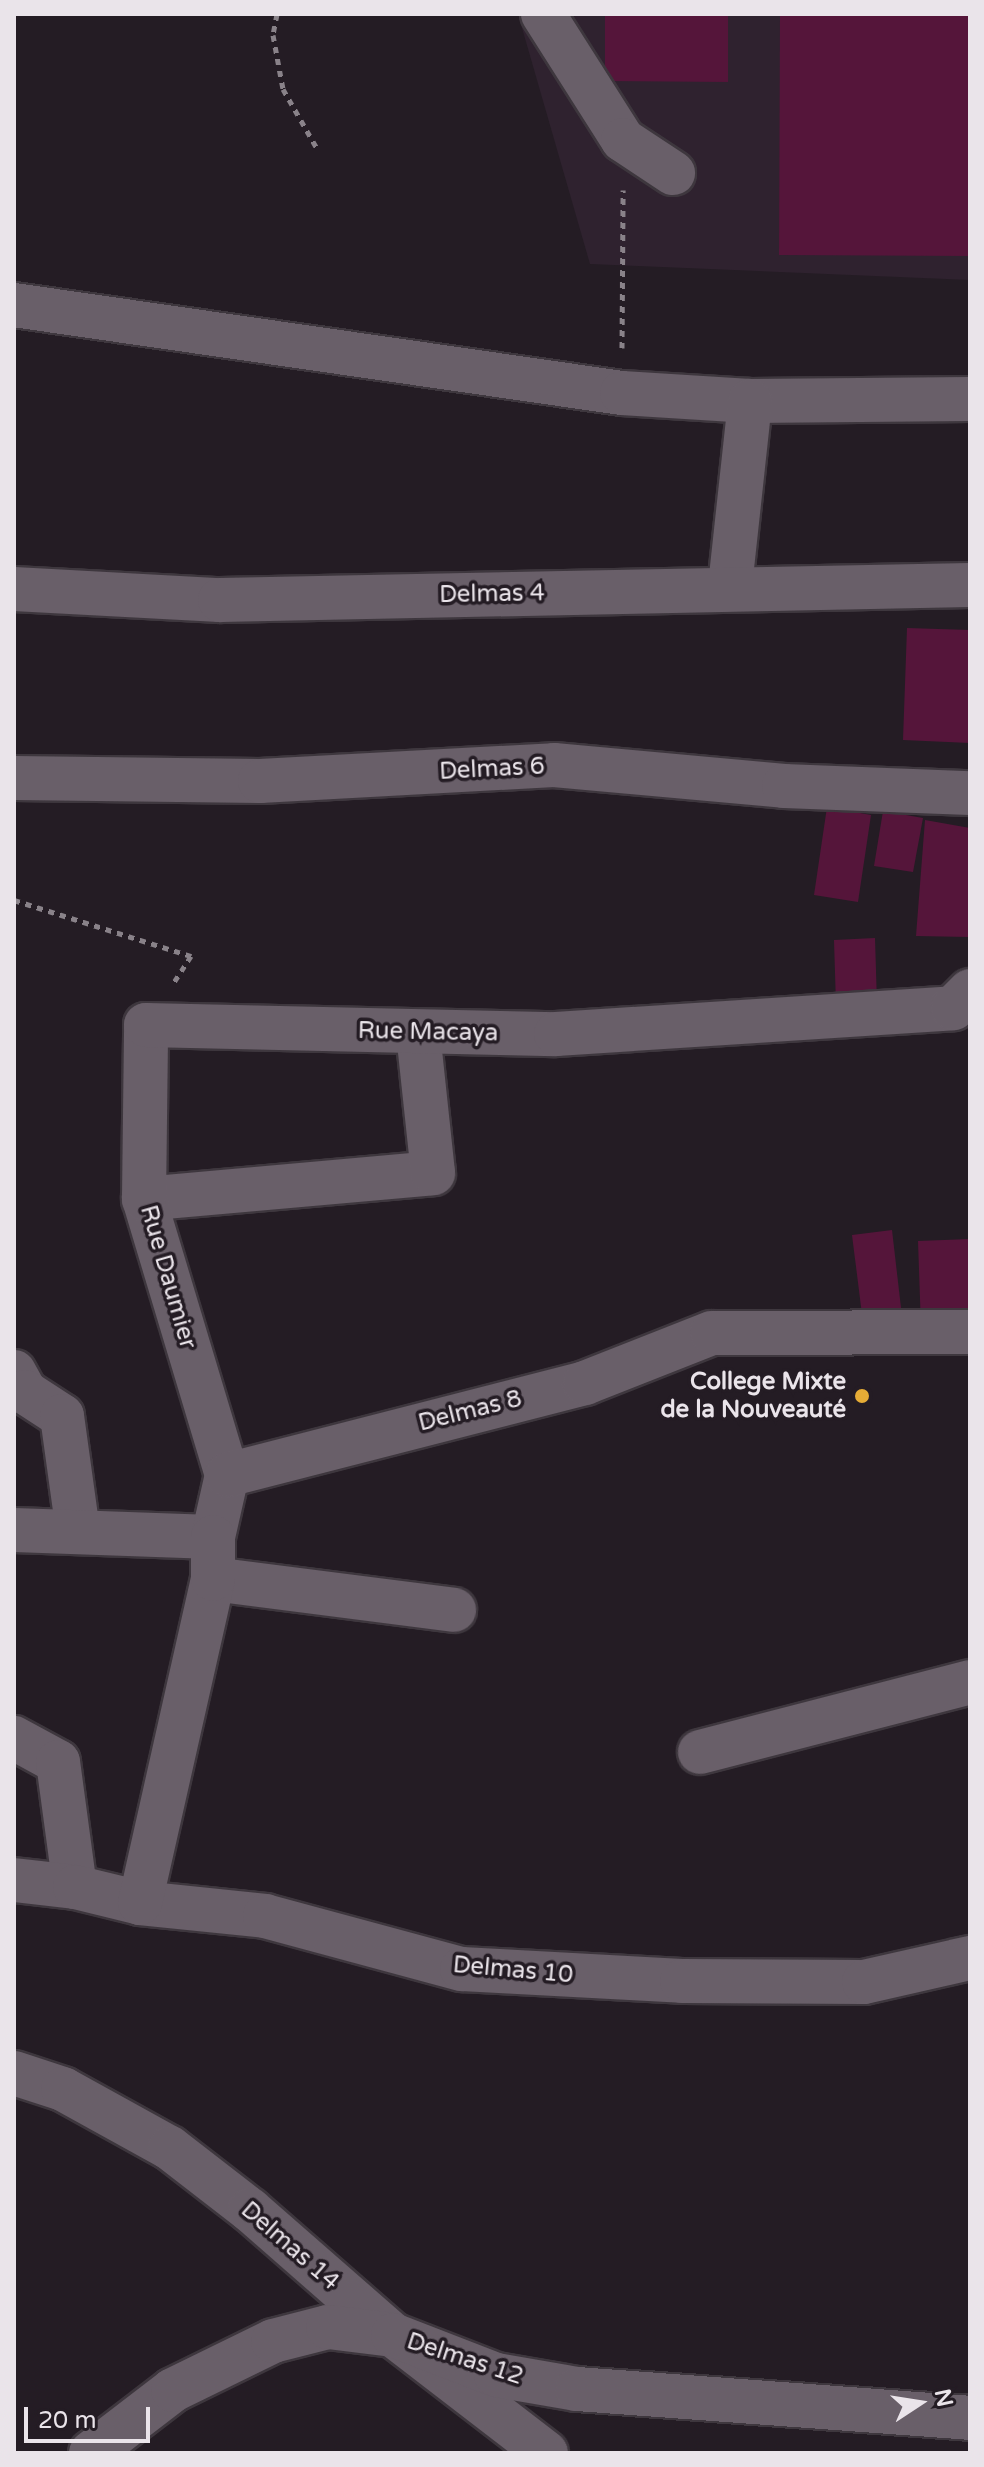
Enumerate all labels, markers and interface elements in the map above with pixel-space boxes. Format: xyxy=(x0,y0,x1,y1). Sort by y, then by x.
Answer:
street label: Delmas 4 xyxy=(439,579,545,609)
street label: Delmas 6 xyxy=(439,752,545,786)
street label: Rue Macaya xyxy=(358,1016,498,1048)
street label: Rue Daumier xyxy=(134,1202,202,1352)
place label: College Mixte de la Nouveauté xyxy=(660,1368,846,1424)
street label: Delmas 8 xyxy=(415,1384,525,1438)
marker: College Mixte de la Nouveauté xyxy=(853,1387,871,1405)
street label: Delmas 10 xyxy=(452,1950,574,1990)
street label: Delmas 14 xyxy=(235,2196,345,2296)
street label: Delmas 12 xyxy=(403,2327,527,2391)
north arrow xyxy=(880,2363,960,2443)
text: N xyxy=(929,2387,958,2409)
scale bar xyxy=(28,2391,154,2441)
text: 20 m xyxy=(38,2406,96,2435)

